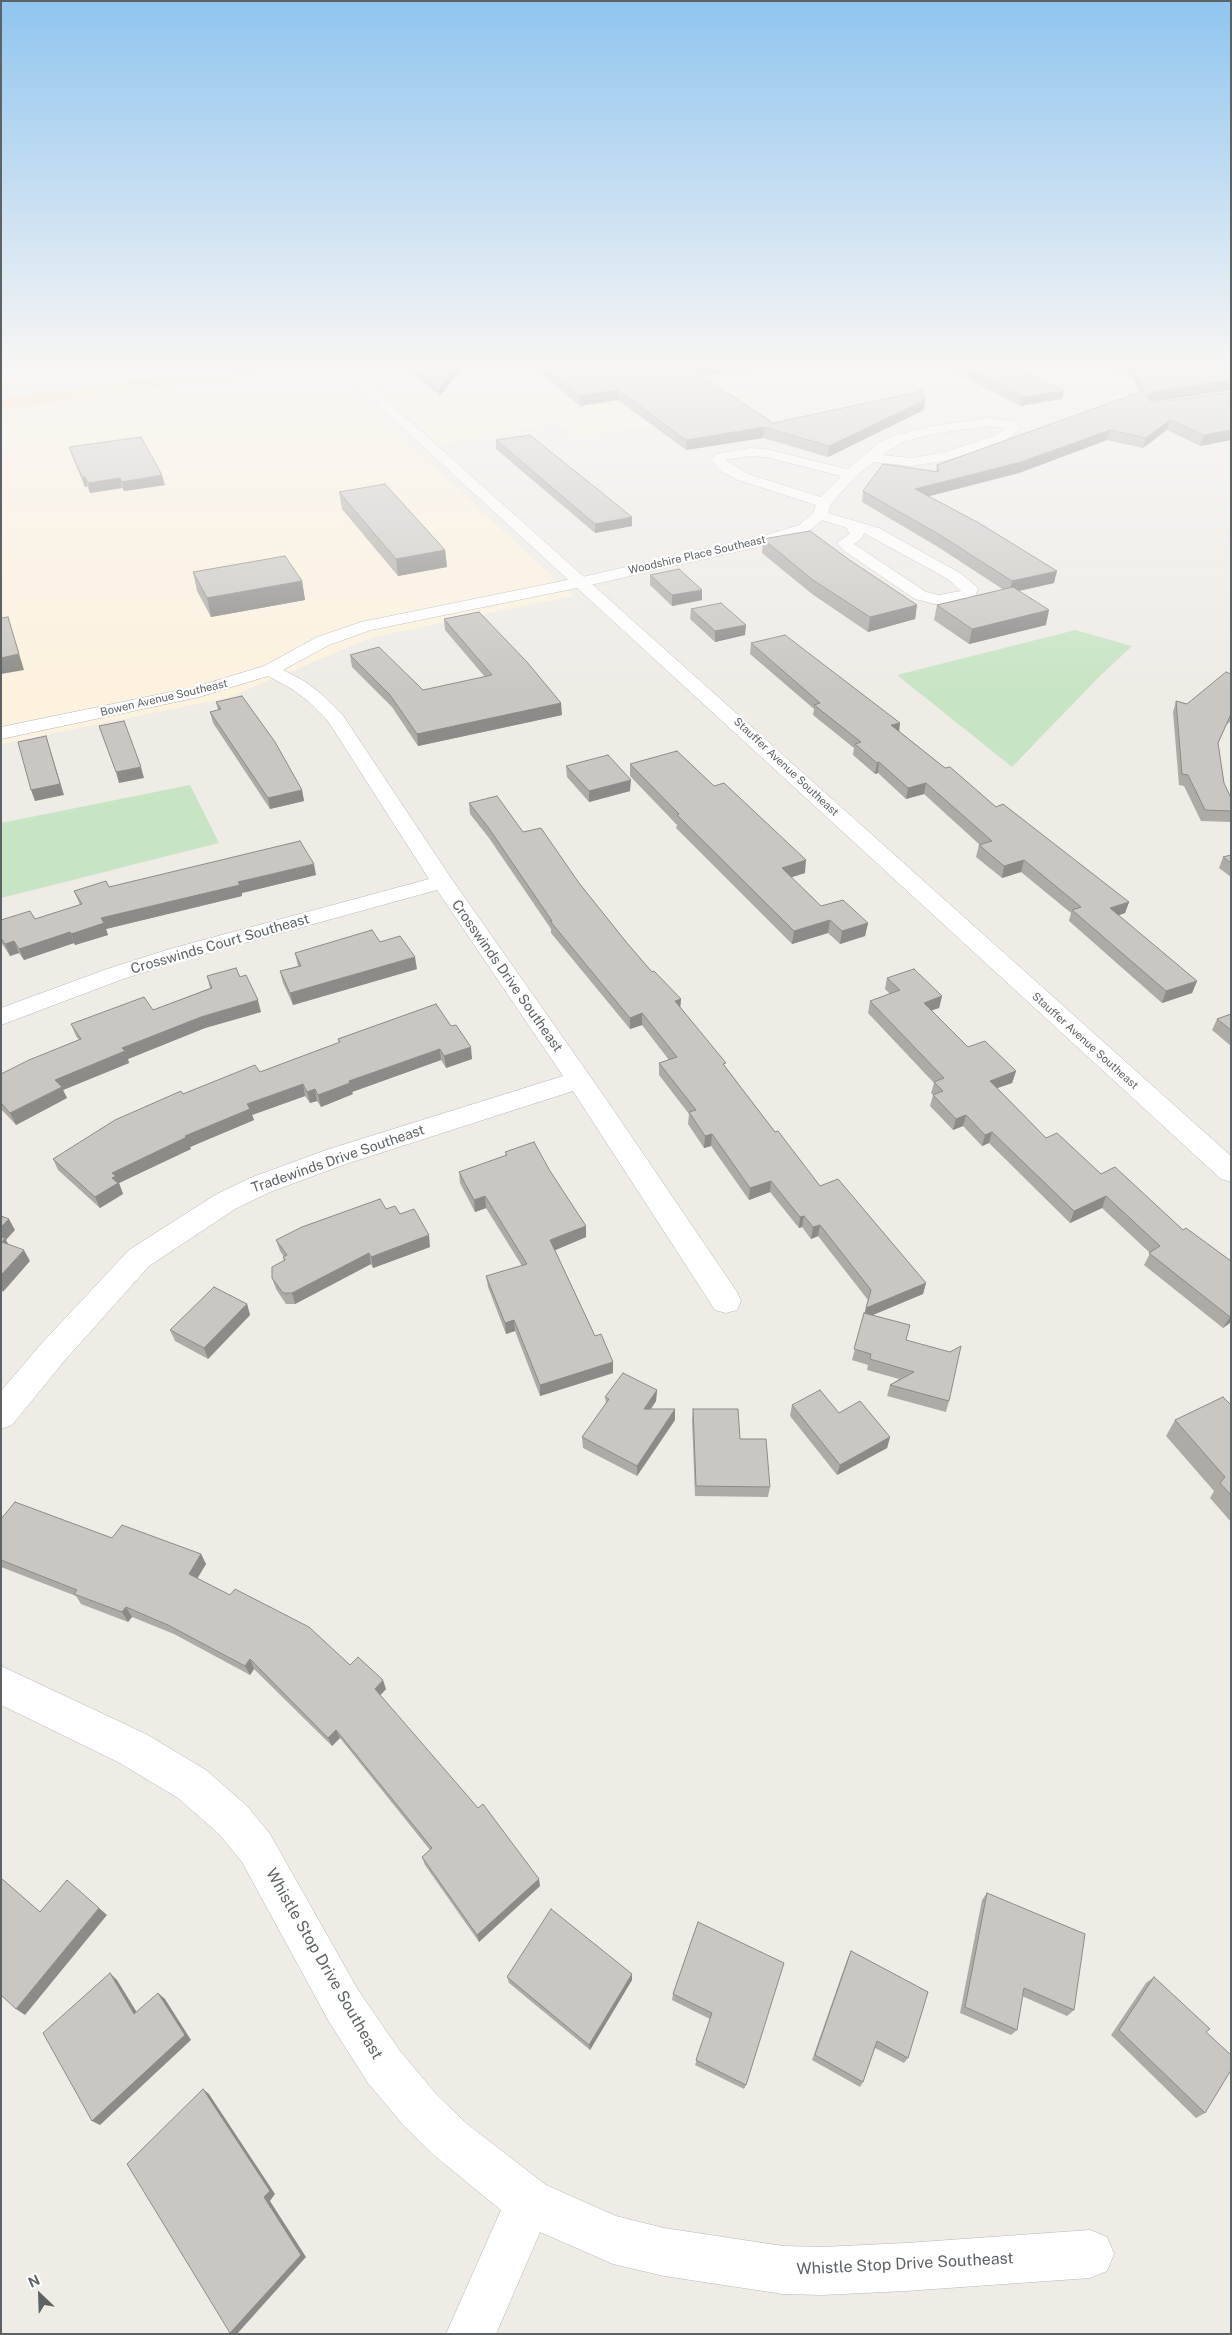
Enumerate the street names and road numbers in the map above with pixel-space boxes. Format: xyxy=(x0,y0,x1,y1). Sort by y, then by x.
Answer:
street label: Woodshire Place Southeast xyxy=(627,533,767,577)
street label: Bowen Avenue Southeast xyxy=(99,677,229,719)
street label: Stauffer Avenue Southeast xyxy=(731,715,841,819)
street label: Crosswinds Drive Southeast xyxy=(448,897,566,1055)
street label: Crosswinds Court Southeast xyxy=(129,910,311,978)
street label: Stauffer Avenue Southeast xyxy=(1029,990,1141,1092)
street label: Tradewinds Drive Southeast xyxy=(249,1121,427,1197)
street label: Whistle Stop Drive Southeast xyxy=(261,1865,387,2063)
street label: Whistle Stop Drive Southeast xyxy=(796,2249,1014,2279)

